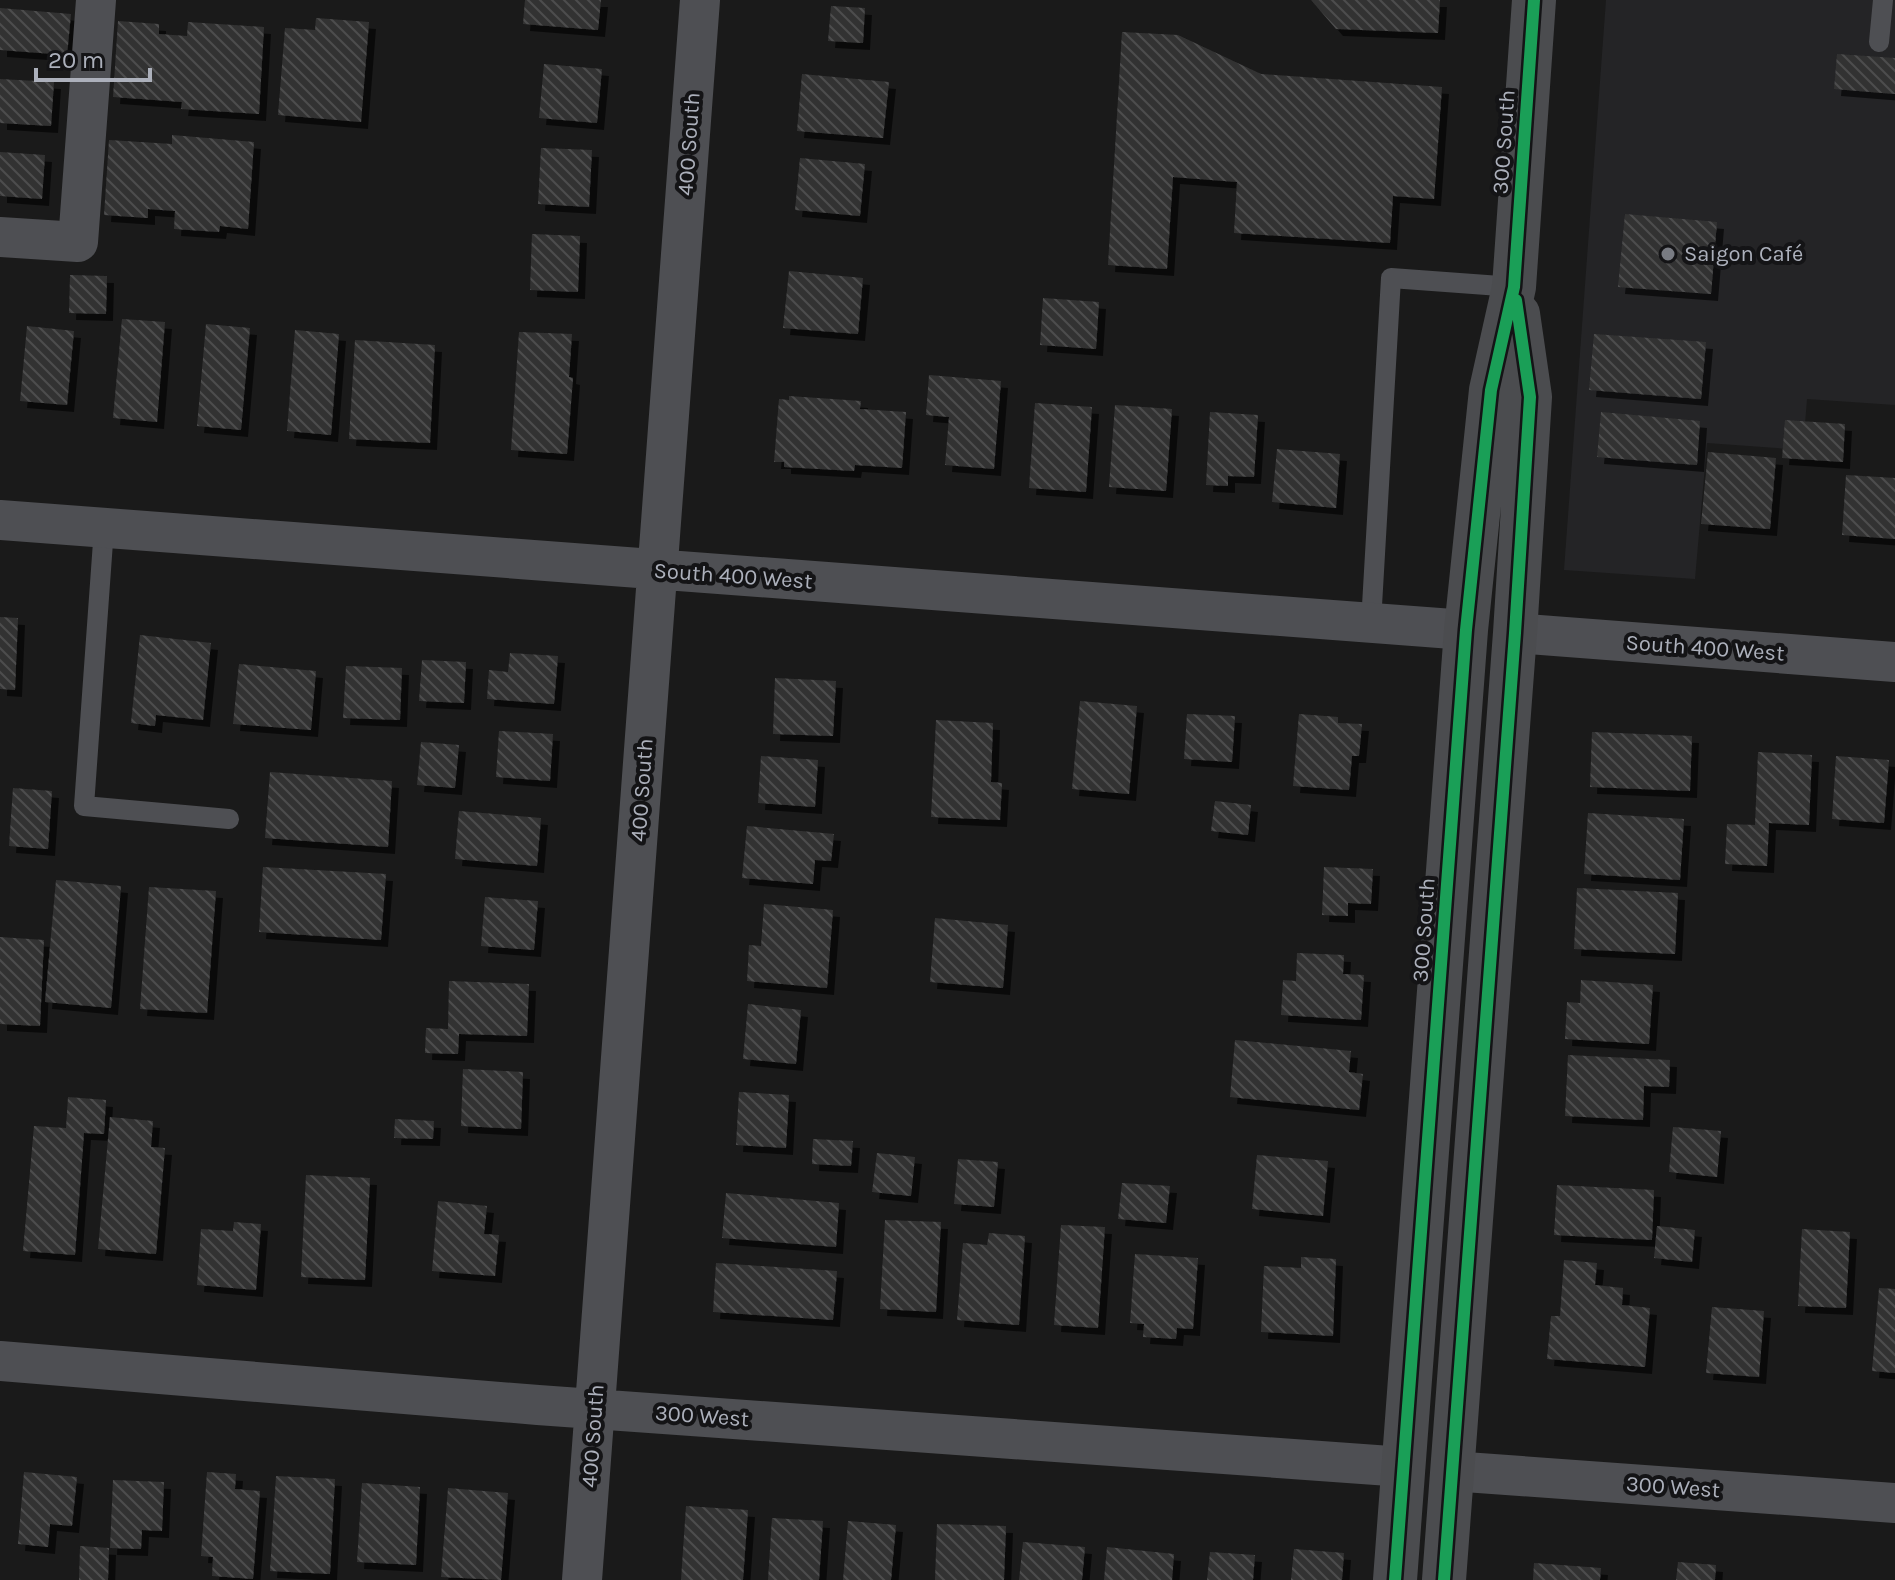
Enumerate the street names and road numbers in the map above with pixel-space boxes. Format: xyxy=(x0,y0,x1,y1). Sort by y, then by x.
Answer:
street label: 300 South xyxy=(1487,89,1521,195)
street label: 400 South xyxy=(672,91,706,197)
street label: South 400 West xyxy=(653,557,813,595)
street label: South 400 West xyxy=(1625,629,1785,667)
street label: 400 South xyxy=(625,737,659,843)
street label: 300 South xyxy=(1407,877,1441,983)
street label: 400 South xyxy=(576,1383,610,1489)
street label: 300 West xyxy=(654,1400,750,1432)
street label: 300 West xyxy=(1625,1471,1721,1503)

